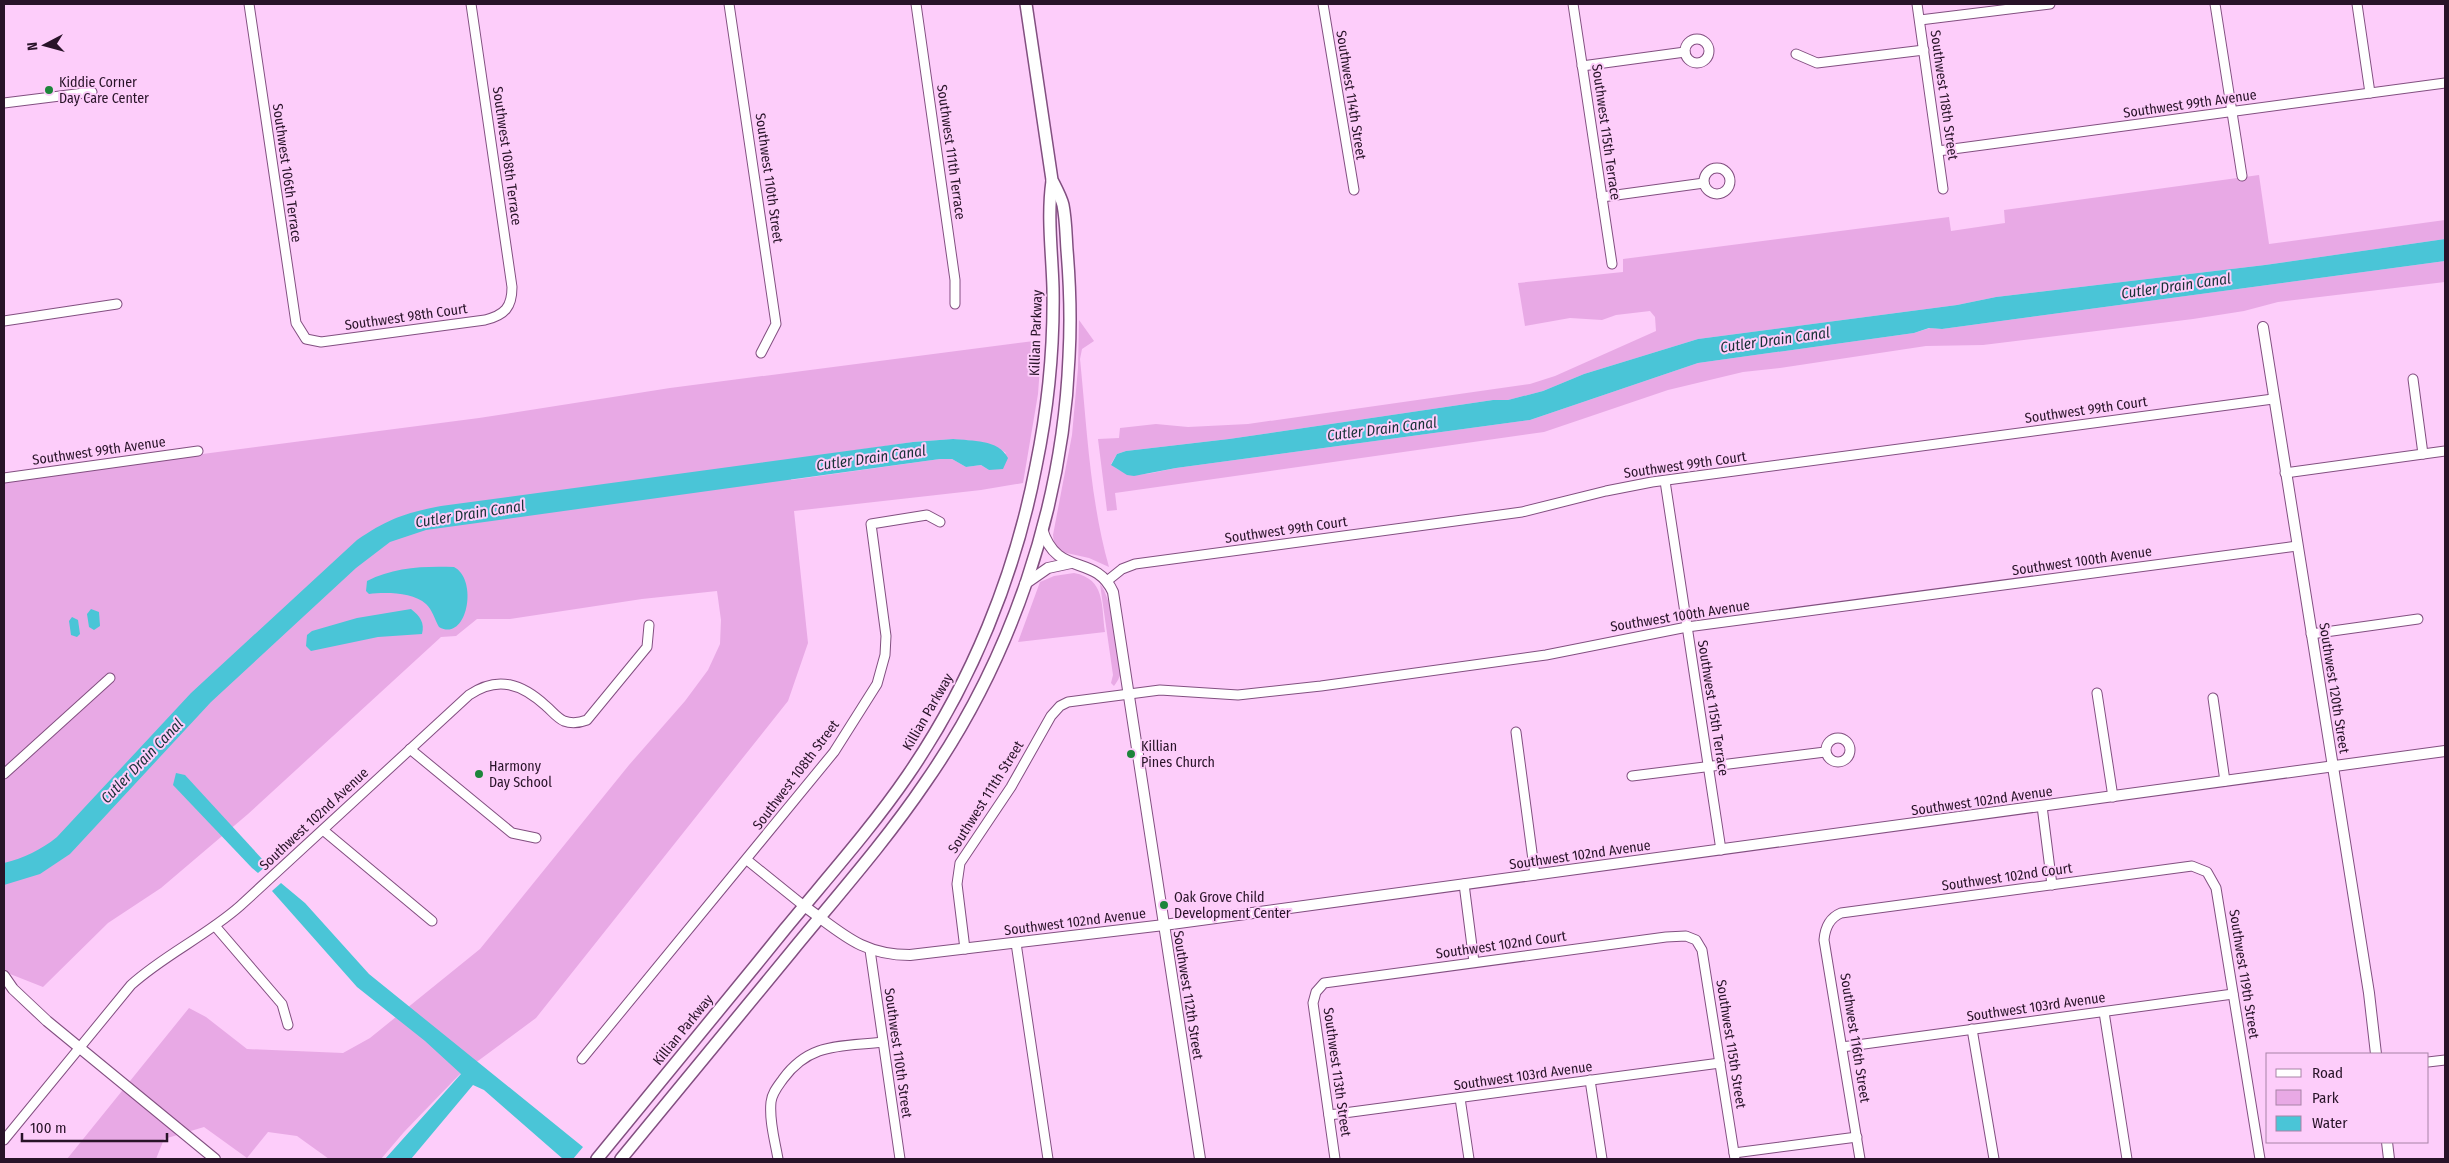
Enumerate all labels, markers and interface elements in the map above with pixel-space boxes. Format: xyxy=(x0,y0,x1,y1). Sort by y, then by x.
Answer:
north arrow xyxy=(20,20,70,70)
street label: Southwest 114th Street xyxy=(1332,29,1370,161)
street label: Southwest 118th Street xyxy=(1926,29,1962,161)
text: N xyxy=(24,41,41,51)
street label: Southwest 115th Terrace xyxy=(1588,63,1624,201)
place label: Kiddie Corner Day Care Center xyxy=(59,74,149,107)
street label: Southwest 111th Terrace xyxy=(933,83,969,221)
marker: Kiddie Corner Day Care Center xyxy=(43,84,55,96)
street label: Southwest 108th Terrace xyxy=(489,85,525,227)
street label: Southwest 99th Avenue xyxy=(2122,86,2258,122)
street label: Southwest 106th Terrace xyxy=(269,103,305,244)
street label: Southwest 110th Street xyxy=(751,112,787,245)
water label: Cutler Drain Canal xyxy=(2120,269,2232,303)
street label: Killian Parkway xyxy=(1026,289,1046,376)
street label: Southwest 98th Court xyxy=(344,300,469,334)
water label: Cutler Drain Canal xyxy=(1719,323,1831,357)
street label: Southwest 99th Court xyxy=(2024,393,2149,427)
water label: Cutler Drain Canal xyxy=(1326,413,1438,445)
street label: Southwest 99th Avenue xyxy=(31,433,167,469)
water label: Cutler Drain Canal xyxy=(815,441,927,475)
street label: Southwest 99th Court xyxy=(1623,448,1748,482)
water label: Cutler Drain Canal xyxy=(414,496,526,532)
street label: Southwest 99th Court xyxy=(1224,513,1349,547)
street label: Southwest 100th Avenue xyxy=(2011,543,2153,579)
street label: Southwest 100th Avenue xyxy=(1609,597,1751,635)
street label: Southwest 120th Street xyxy=(2315,621,2353,755)
street label: Southwest 115th Terrace xyxy=(1694,639,1732,777)
street label: Killian Parkway xyxy=(899,670,957,754)
water label: Cutler Drain Canal xyxy=(97,715,187,807)
street label: Southwest 108th Street xyxy=(749,716,843,833)
street label: Southwest 111th Street xyxy=(945,737,1028,856)
place label: Killian Pines Church xyxy=(1141,738,1215,771)
marker: Killian Pines Church xyxy=(1125,748,1137,760)
place label: Harmony Day School xyxy=(489,758,552,791)
street label: Southwest 102nd Avenue xyxy=(256,764,372,874)
marker: Harmony Day School xyxy=(473,768,485,780)
street label: Southwest 102nd Avenue xyxy=(1910,783,2054,819)
street label: Southwest 102nd Avenue xyxy=(1508,837,1652,873)
street label: Southwest 102nd Court xyxy=(1941,859,2074,895)
place label: Oak Grove Child Development Center xyxy=(1174,889,1291,922)
marker: Oak Grove Child Development Center xyxy=(1158,899,1170,911)
street label: Southwest 102nd Avenue xyxy=(1003,905,1147,939)
street label: Southwest 119th Street xyxy=(2225,908,2263,1040)
street label: Southwest 102nd Court xyxy=(1435,927,1568,963)
street label: Southwest 112th Street xyxy=(1169,929,1207,1061)
street label: Southwest 116th Street xyxy=(1836,972,1874,1104)
street label: Southwest 115th Street xyxy=(1712,978,1750,1110)
street label: Southwest 110th Street xyxy=(880,987,916,1120)
street label: Southwest 103rd Avenue xyxy=(1966,989,2106,1025)
street label: Killian Parkway xyxy=(649,991,717,1069)
street label: Southwest 113th Street xyxy=(1320,1006,1355,1138)
legend xyxy=(2266,1053,2429,1143)
street label: Southwest 103rd Avenue xyxy=(1453,1058,1593,1094)
text: Road xyxy=(2312,1064,2343,1082)
text: Park xyxy=(2312,1089,2339,1107)
scale bar xyxy=(22,1110,168,1142)
text: Water xyxy=(2312,1114,2348,1132)
text: 100 m xyxy=(30,1119,67,1137)

